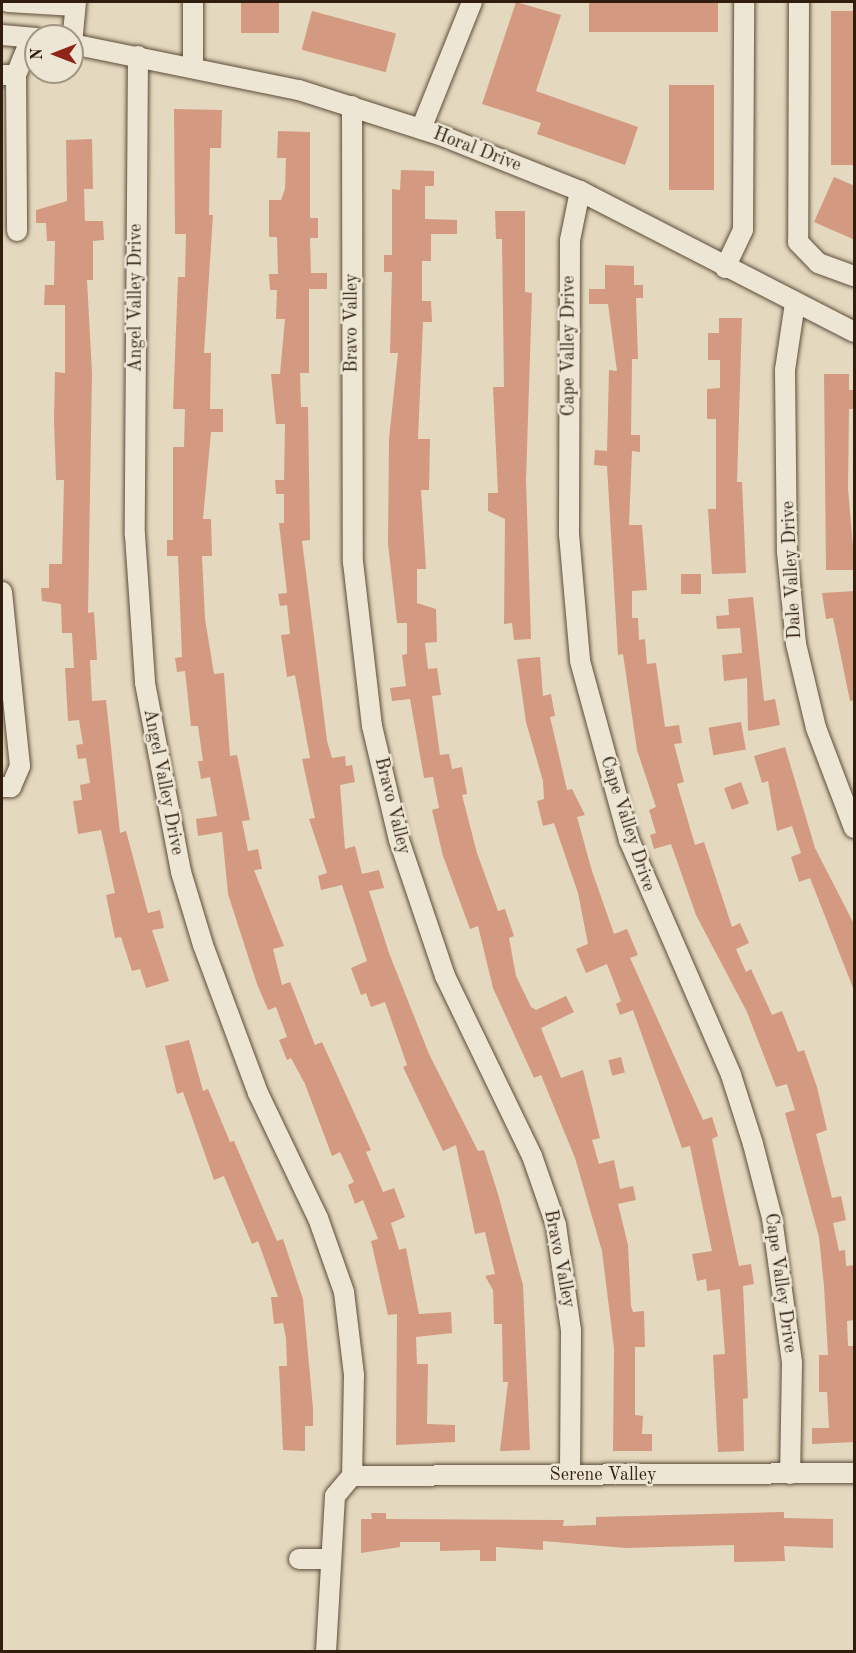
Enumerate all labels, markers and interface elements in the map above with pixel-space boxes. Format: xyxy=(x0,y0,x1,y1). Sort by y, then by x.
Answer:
north arrow xyxy=(24,24,84,84)
text: N xyxy=(30,48,46,60)
street label: Horal Drive xyxy=(430,123,524,177)
street label: Angel Valley Drive xyxy=(125,224,147,372)
street label: Bravo Valley xyxy=(341,273,363,373)
street label: Cape Valley Drive xyxy=(558,276,580,416)
street label: Dale Valley Drive xyxy=(778,500,806,640)
street label: Angel Valley Drive xyxy=(138,707,188,857)
street label: Cape Valley Drive xyxy=(595,754,659,894)
street label: Bravo Valley xyxy=(369,755,415,857)
street label: Bravo Valley xyxy=(539,1208,579,1310)
street label: Cape Valley Drive xyxy=(760,1212,800,1354)
street label: Serene Valley xyxy=(549,1464,657,1486)

